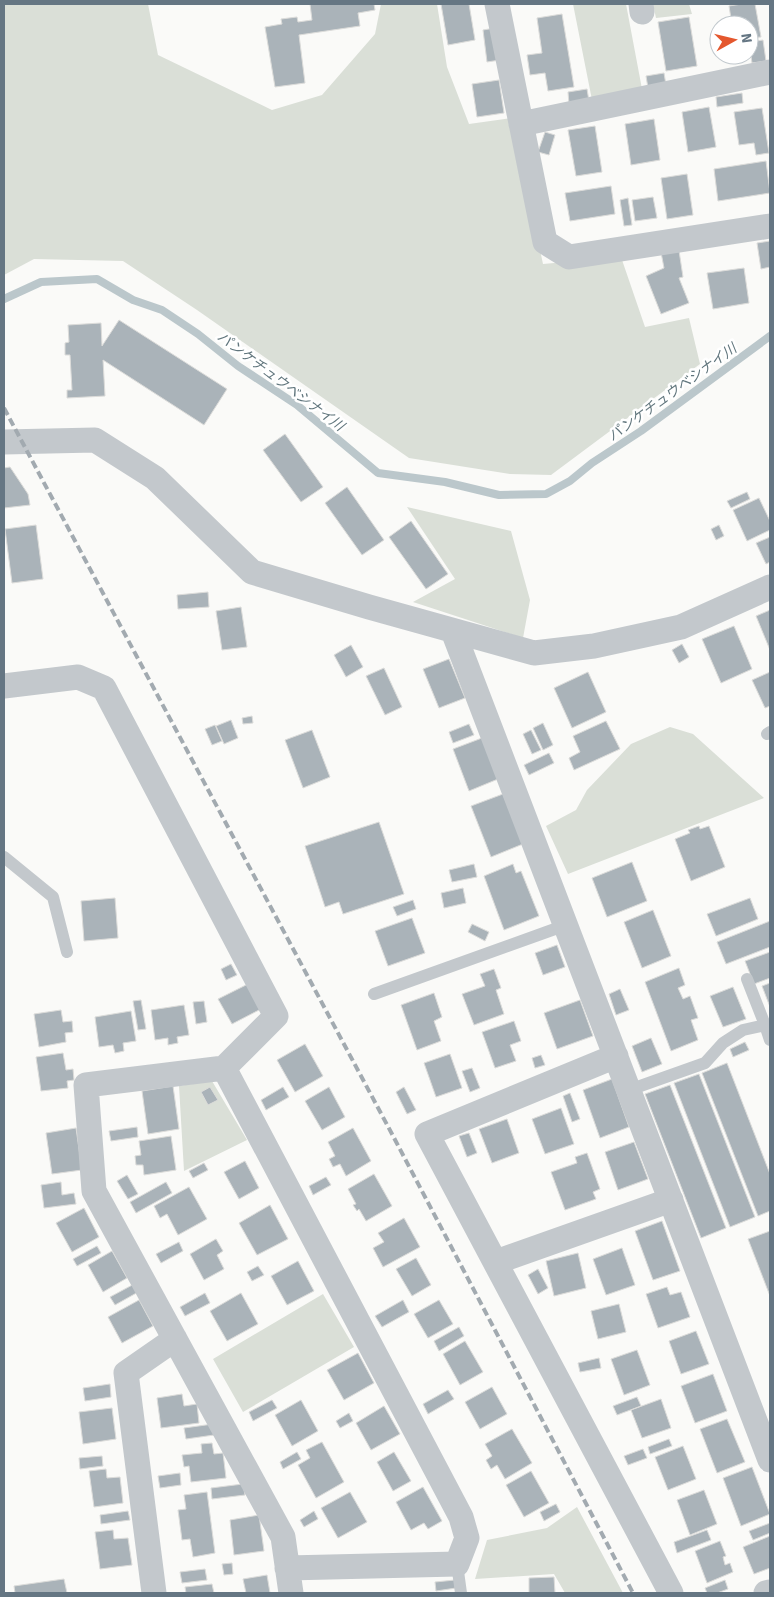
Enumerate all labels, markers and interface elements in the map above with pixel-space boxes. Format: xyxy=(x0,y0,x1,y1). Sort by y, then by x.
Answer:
north arrow xyxy=(709,15,759,65)
text: N xyxy=(737,32,755,44)
water label: パンケチュウベシナイ川 xyxy=(214,328,349,436)
water label: パンケチュウベシナイ川 xyxy=(605,339,741,445)

